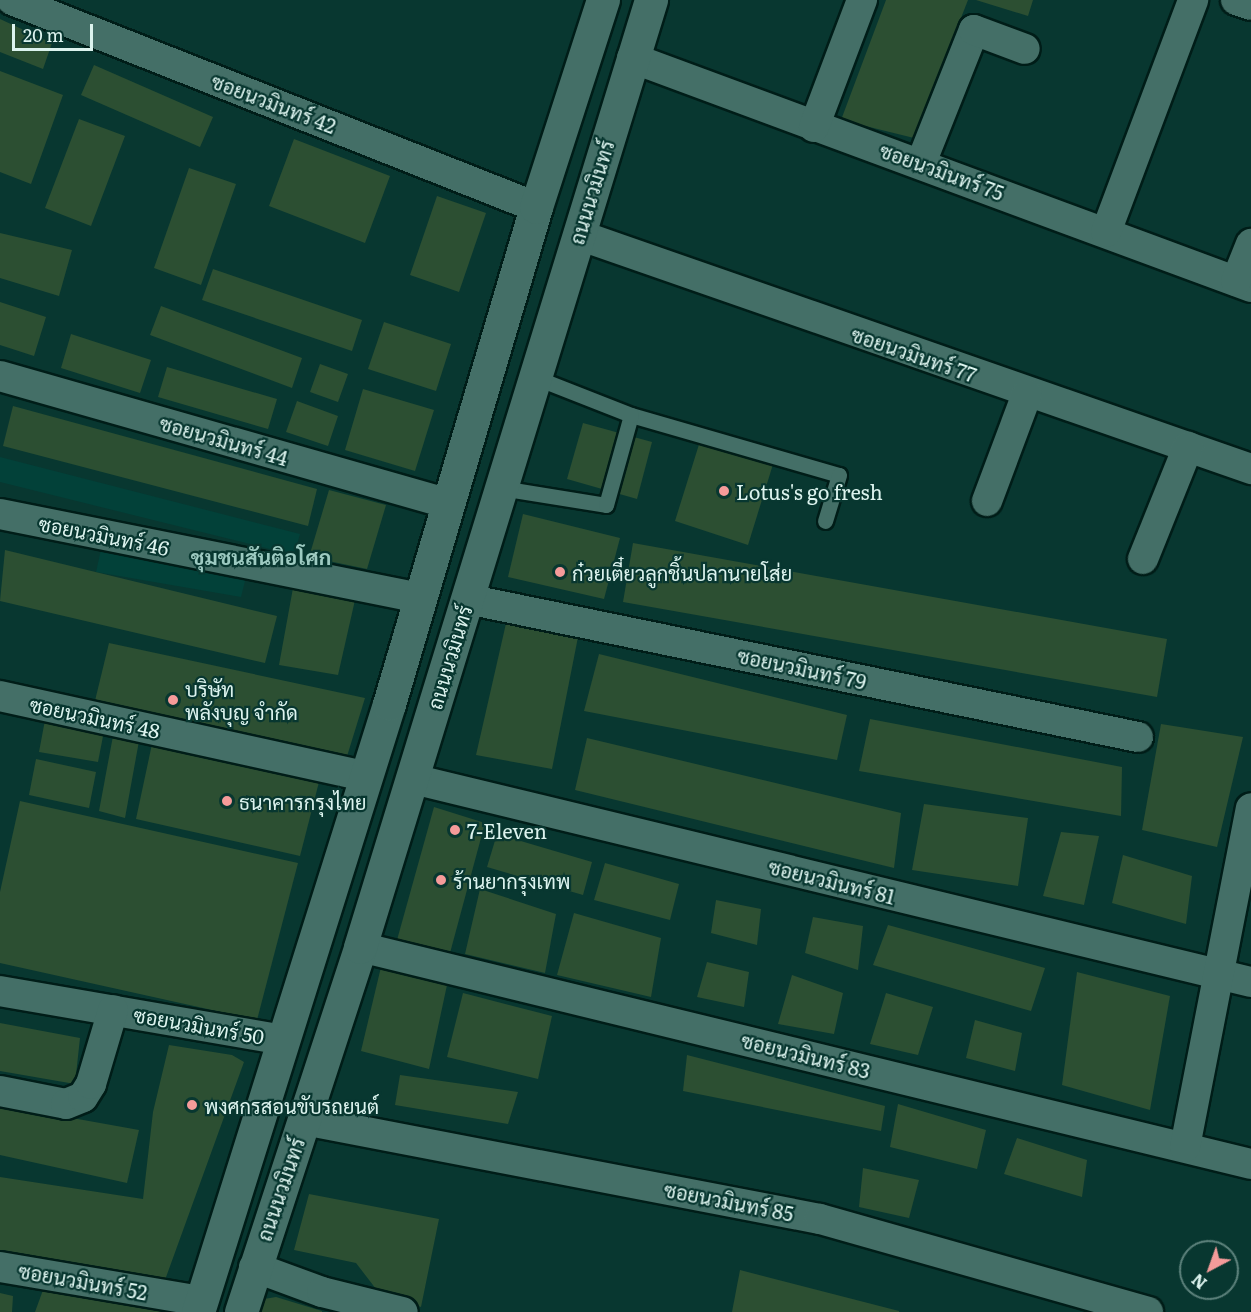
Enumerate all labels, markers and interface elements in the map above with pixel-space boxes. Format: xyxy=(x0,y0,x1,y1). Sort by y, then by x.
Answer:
scale bar xyxy=(15,12,96,50)
text: 20 m xyxy=(23,21,64,48)
street label: ซอยนวมินทร์ 42 xyxy=(208,68,340,138)
street label: ถนนนวมินทร์ xyxy=(564,137,618,247)
street label: ซอยนวมินทร์ 75 xyxy=(877,137,1007,205)
street label: ซอยนวมินทร์ 77 xyxy=(848,321,980,387)
street label: ซอยนวมินทร์ 44 xyxy=(157,410,291,470)
place label: Lotus's go fresh xyxy=(736,479,883,503)
marker: Lotus's go fresh xyxy=(717,484,731,498)
street label: ซอยนวมินทร์ 46 xyxy=(37,511,171,559)
district label: ชุมชนสันติอโศก xyxy=(191,543,331,569)
place label: ก๋วยเตี๋ยวลูกชิ้นปลานายโส่ย xyxy=(572,560,792,584)
marker: ก๋วยเตี๋ยวลูกชิ้นปลานายโส่ย xyxy=(553,565,567,579)
street label: ถนนนวมินทร์ xyxy=(422,602,476,712)
street label: ซอยนวมินทร์ 79 xyxy=(735,643,869,693)
place label: บริษัท พลังบุญ จำกัด xyxy=(185,676,298,723)
street label: ซอยนวมินทร์ 48 xyxy=(28,692,162,742)
marker: บริษัท พลังบุญ จำกัด xyxy=(166,693,180,707)
place label: ธนาคารกรุงไทย xyxy=(239,789,366,813)
marker: ธนาคารกรุงไทย xyxy=(220,794,234,808)
place label: 7-Eleven xyxy=(467,818,547,842)
marker: 7-Eleven xyxy=(448,823,462,837)
street label: ซอยนวมินทร์ 81 xyxy=(766,854,898,908)
place label: ร้านยากรุงเทพ xyxy=(453,868,570,892)
marker: ร้านยากรุงเทพ xyxy=(434,873,448,887)
street label: ซอยนวมินทร์ 50 xyxy=(132,1002,266,1048)
street label: ซอยนวมินทร์ 83 xyxy=(739,1027,873,1083)
place label: พงศกรสอนขับรถยนต์ xyxy=(204,1093,379,1117)
marker: พงศกรสอนขับรถยนต์ xyxy=(185,1098,199,1112)
street label: ถนนนวมินทร์ xyxy=(251,1134,309,1244)
street label: ซอยนวมินทร์ 85 xyxy=(662,1177,796,1225)
north arrow xyxy=(1179,1240,1239,1300)
street label: ซอยนวมินทร์ 52 xyxy=(17,1258,149,1304)
text: N xyxy=(1186,1269,1211,1296)

